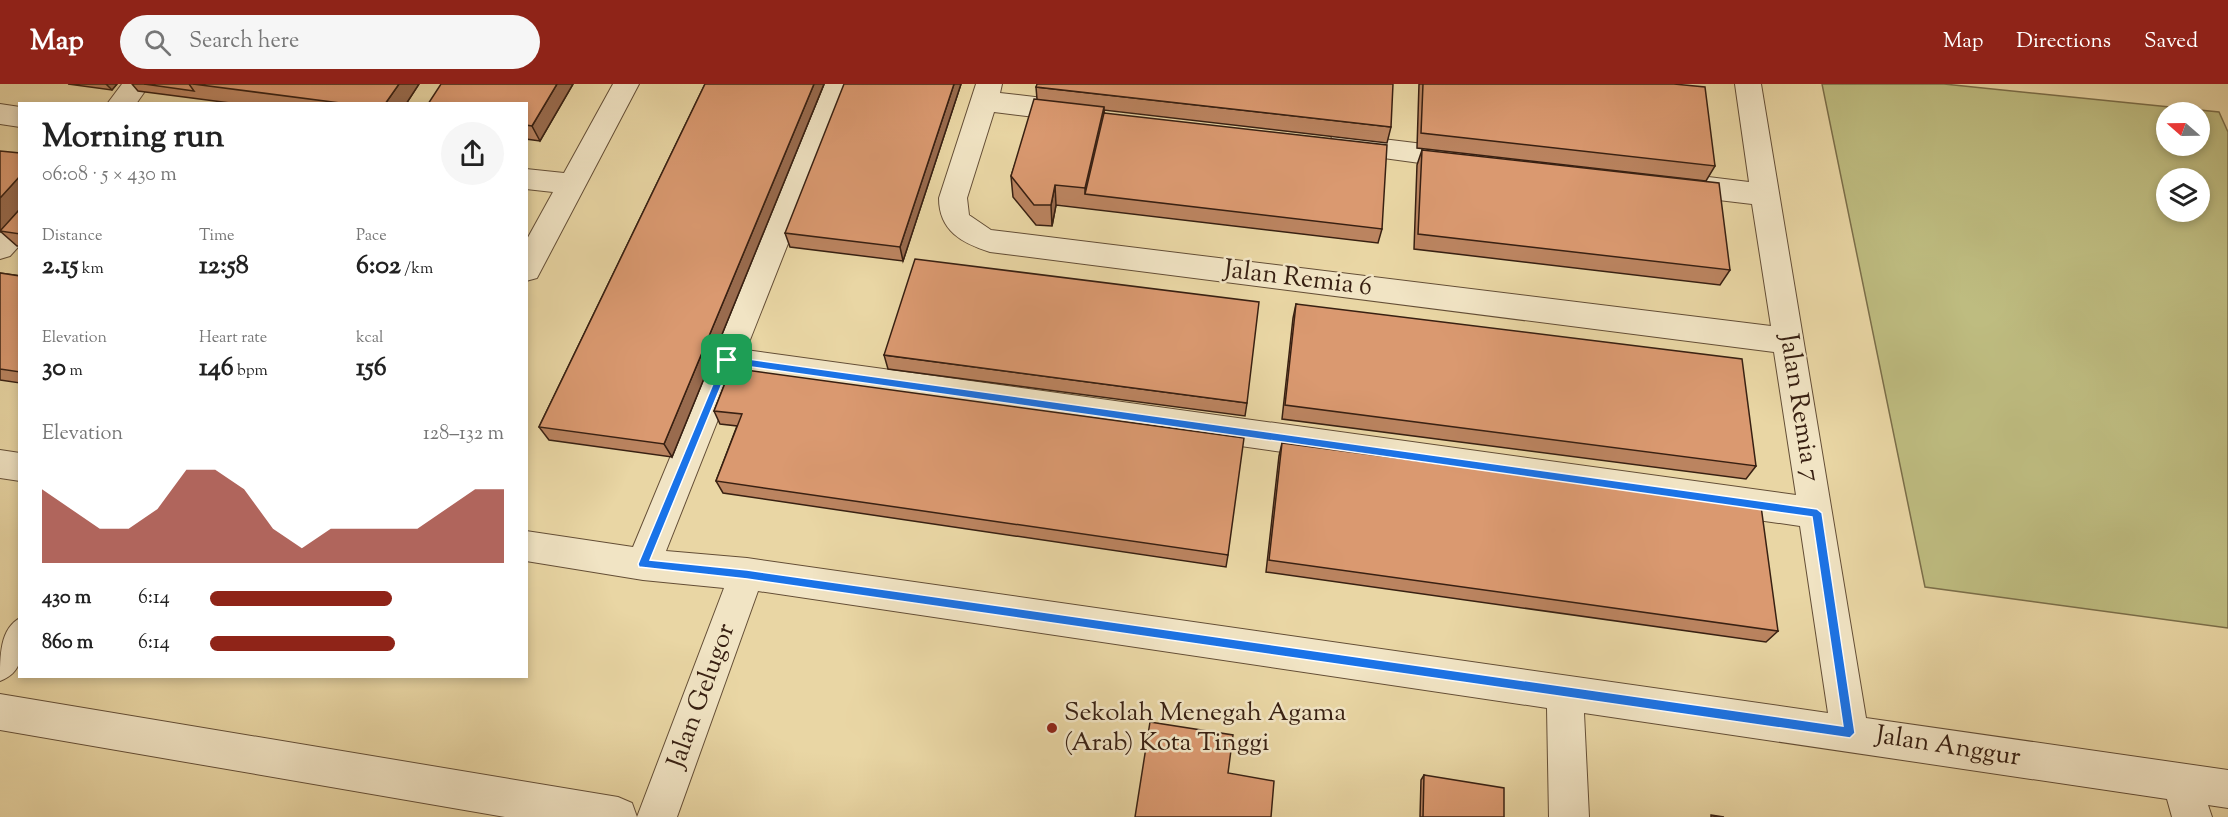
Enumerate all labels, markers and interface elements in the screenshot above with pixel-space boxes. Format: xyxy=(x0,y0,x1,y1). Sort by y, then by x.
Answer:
search box xyxy=(120,15,540,69)
text: Map xyxy=(30,22,84,62)
icon: search xyxy=(141,26,174,59)
text: Search here xyxy=(189,26,299,58)
text: Map xyxy=(1943,27,1983,57)
text: Directions xyxy=(2016,27,2111,57)
text: Saved xyxy=(2144,27,2198,57)
north arrow xyxy=(2156,102,2210,156)
map controls xyxy=(2156,102,2210,222)
text: Morning run xyxy=(42,114,224,162)
button: share xyxy=(441,122,504,185)
text: 06:08 · 5 × 430 m xyxy=(42,161,177,190)
button: layers xyxy=(2156,168,2210,222)
text: Distance xyxy=(42,225,102,248)
text: Time xyxy=(199,225,235,248)
text: Pace xyxy=(356,225,387,248)
text: 2.15 xyxy=(42,248,78,285)
text: 12:58 xyxy=(199,248,249,285)
text: 6:02 xyxy=(356,248,401,285)
street label: Jalan Remia 6 xyxy=(1220,251,1374,306)
text: km xyxy=(78,258,104,281)
text: /km xyxy=(401,258,433,281)
text: Elevation xyxy=(42,327,107,350)
text: Heart rate xyxy=(199,327,267,350)
text: kcal xyxy=(356,327,384,350)
street label: Jalan Remia 7 xyxy=(1769,329,1829,485)
pin xyxy=(701,334,752,385)
icon: arrive xyxy=(710,343,743,376)
text: 30 xyxy=(42,350,66,387)
text: 146 xyxy=(199,350,234,387)
text: 156 xyxy=(356,350,387,387)
text: m xyxy=(66,360,83,383)
text: bpm xyxy=(234,360,268,383)
text: Elevation xyxy=(42,420,123,449)
text: 128–132 m xyxy=(423,420,504,449)
text: 430 m xyxy=(42,584,91,613)
text: 6:14 xyxy=(138,584,170,613)
street label: Jalan Gelugor xyxy=(658,618,745,775)
text: 860 m xyxy=(42,629,93,658)
text: 6:14 xyxy=(138,629,170,658)
place label: Sekolah Menegah Agama (Arab) Kota Tinggi xyxy=(1064,695,1346,762)
street label: Jalan Anggur xyxy=(1871,717,2023,777)
marker: Sekolah Menegah Agama (Arab) Kota Tinggi xyxy=(1045,721,1059,735)

